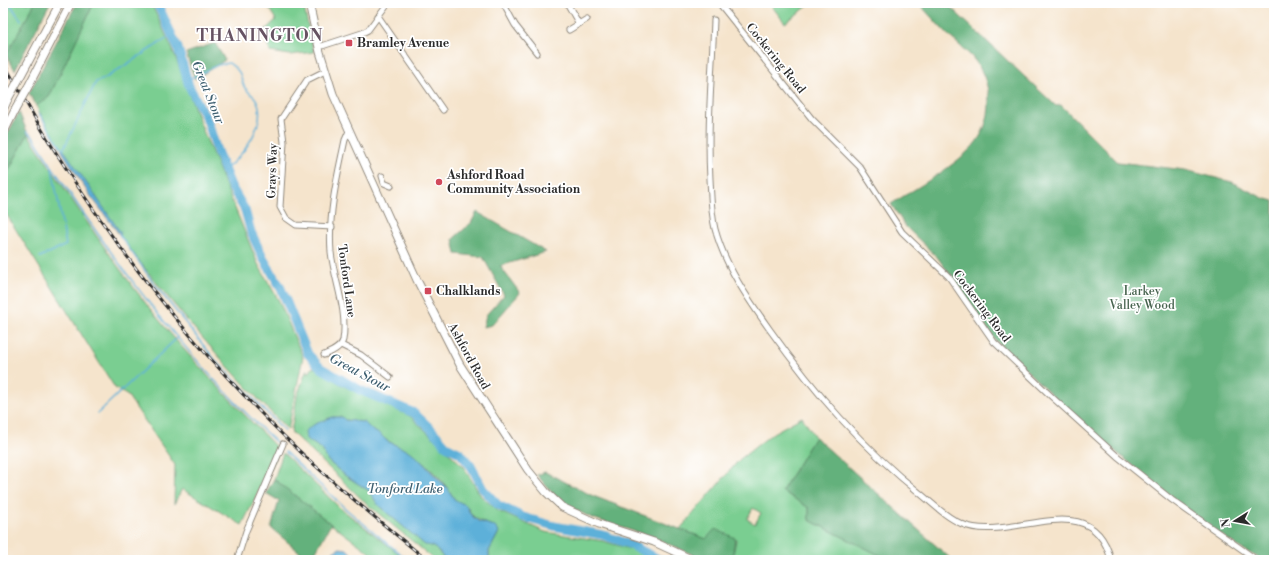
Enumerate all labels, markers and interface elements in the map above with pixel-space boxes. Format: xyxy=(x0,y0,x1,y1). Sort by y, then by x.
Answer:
street label: Cockering Road xyxy=(743,20,809,97)
district label: THANINGTON xyxy=(197,26,323,46)
place label: Bramley Avenue xyxy=(357,36,450,51)
marker: Bramley Avenue xyxy=(344,38,354,48)
water label: Great Stour xyxy=(188,58,228,127)
street label: Grays Way xyxy=(264,143,281,199)
place label: Ashford Road Community Association xyxy=(446,168,581,197)
marker: Ashford Road Community Association xyxy=(434,177,444,187)
street label: Tonford Lane xyxy=(334,244,359,319)
street label: Cockering Road xyxy=(950,267,1014,345)
place label: Chalklands xyxy=(436,284,500,299)
park label: Larkey Valley Wood xyxy=(1108,284,1175,313)
marker: Chalklands xyxy=(423,286,433,296)
street label: Ashford Road xyxy=(444,320,493,392)
water label: Great Stour xyxy=(326,350,393,396)
water label: Tonford Lake xyxy=(367,481,443,497)
north arrow xyxy=(1215,501,1255,541)
text: N xyxy=(1218,517,1234,528)

